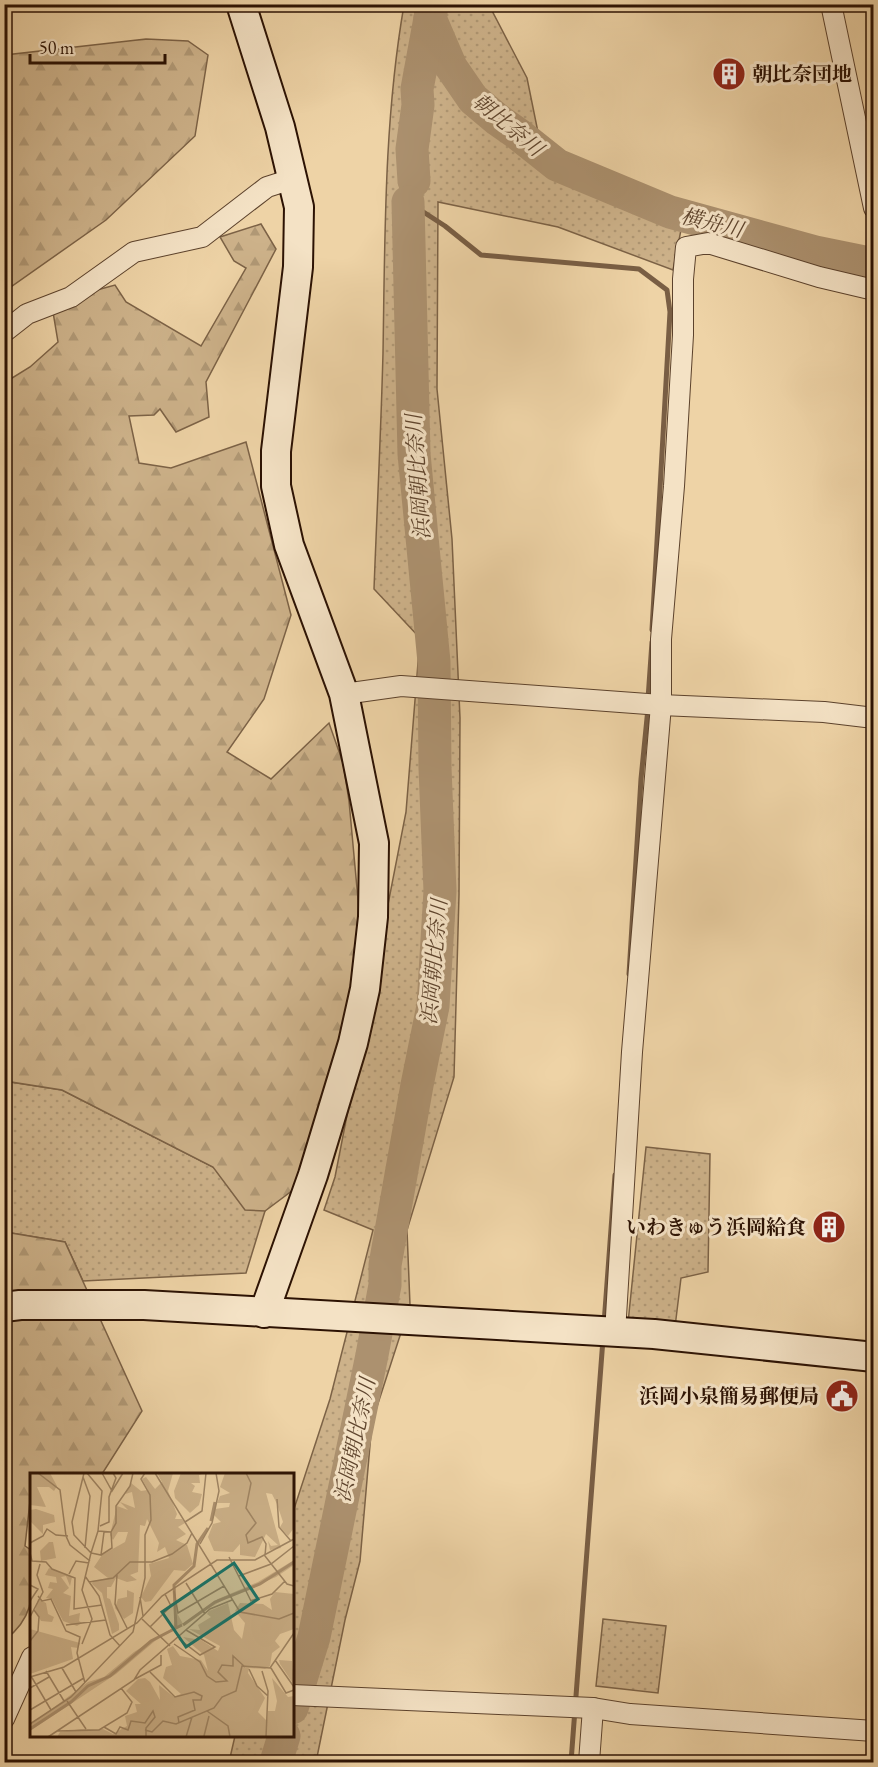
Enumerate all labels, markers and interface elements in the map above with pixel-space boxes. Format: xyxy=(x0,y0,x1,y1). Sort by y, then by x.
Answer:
scale bar xyxy=(30,27,165,65)
text: 50 m xyxy=(39,36,74,59)
building icon: 朝比奈団地 xyxy=(711,56,747,92)
place label: 朝比奈団地 xyxy=(752,61,852,87)
water label: 朝比奈川 xyxy=(467,87,551,163)
water label: 横舟川 xyxy=(678,202,748,244)
water label: 浜岡朝比奈川 xyxy=(399,411,435,541)
water label: 浜岡朝比奈川 xyxy=(415,896,453,1026)
building icon: いわきゅう浜岡給食 xyxy=(811,1209,847,1245)
place label: いわきゅう浜岡給食 xyxy=(626,1214,806,1240)
water label: 浜岡朝比奈川 xyxy=(328,1374,381,1504)
public building icon: 浜岡小泉簡易郵便局 xyxy=(824,1378,860,1414)
place label: 浜岡小泉簡易郵便局 xyxy=(639,1383,819,1409)
inset map xyxy=(30,1473,294,1737)

